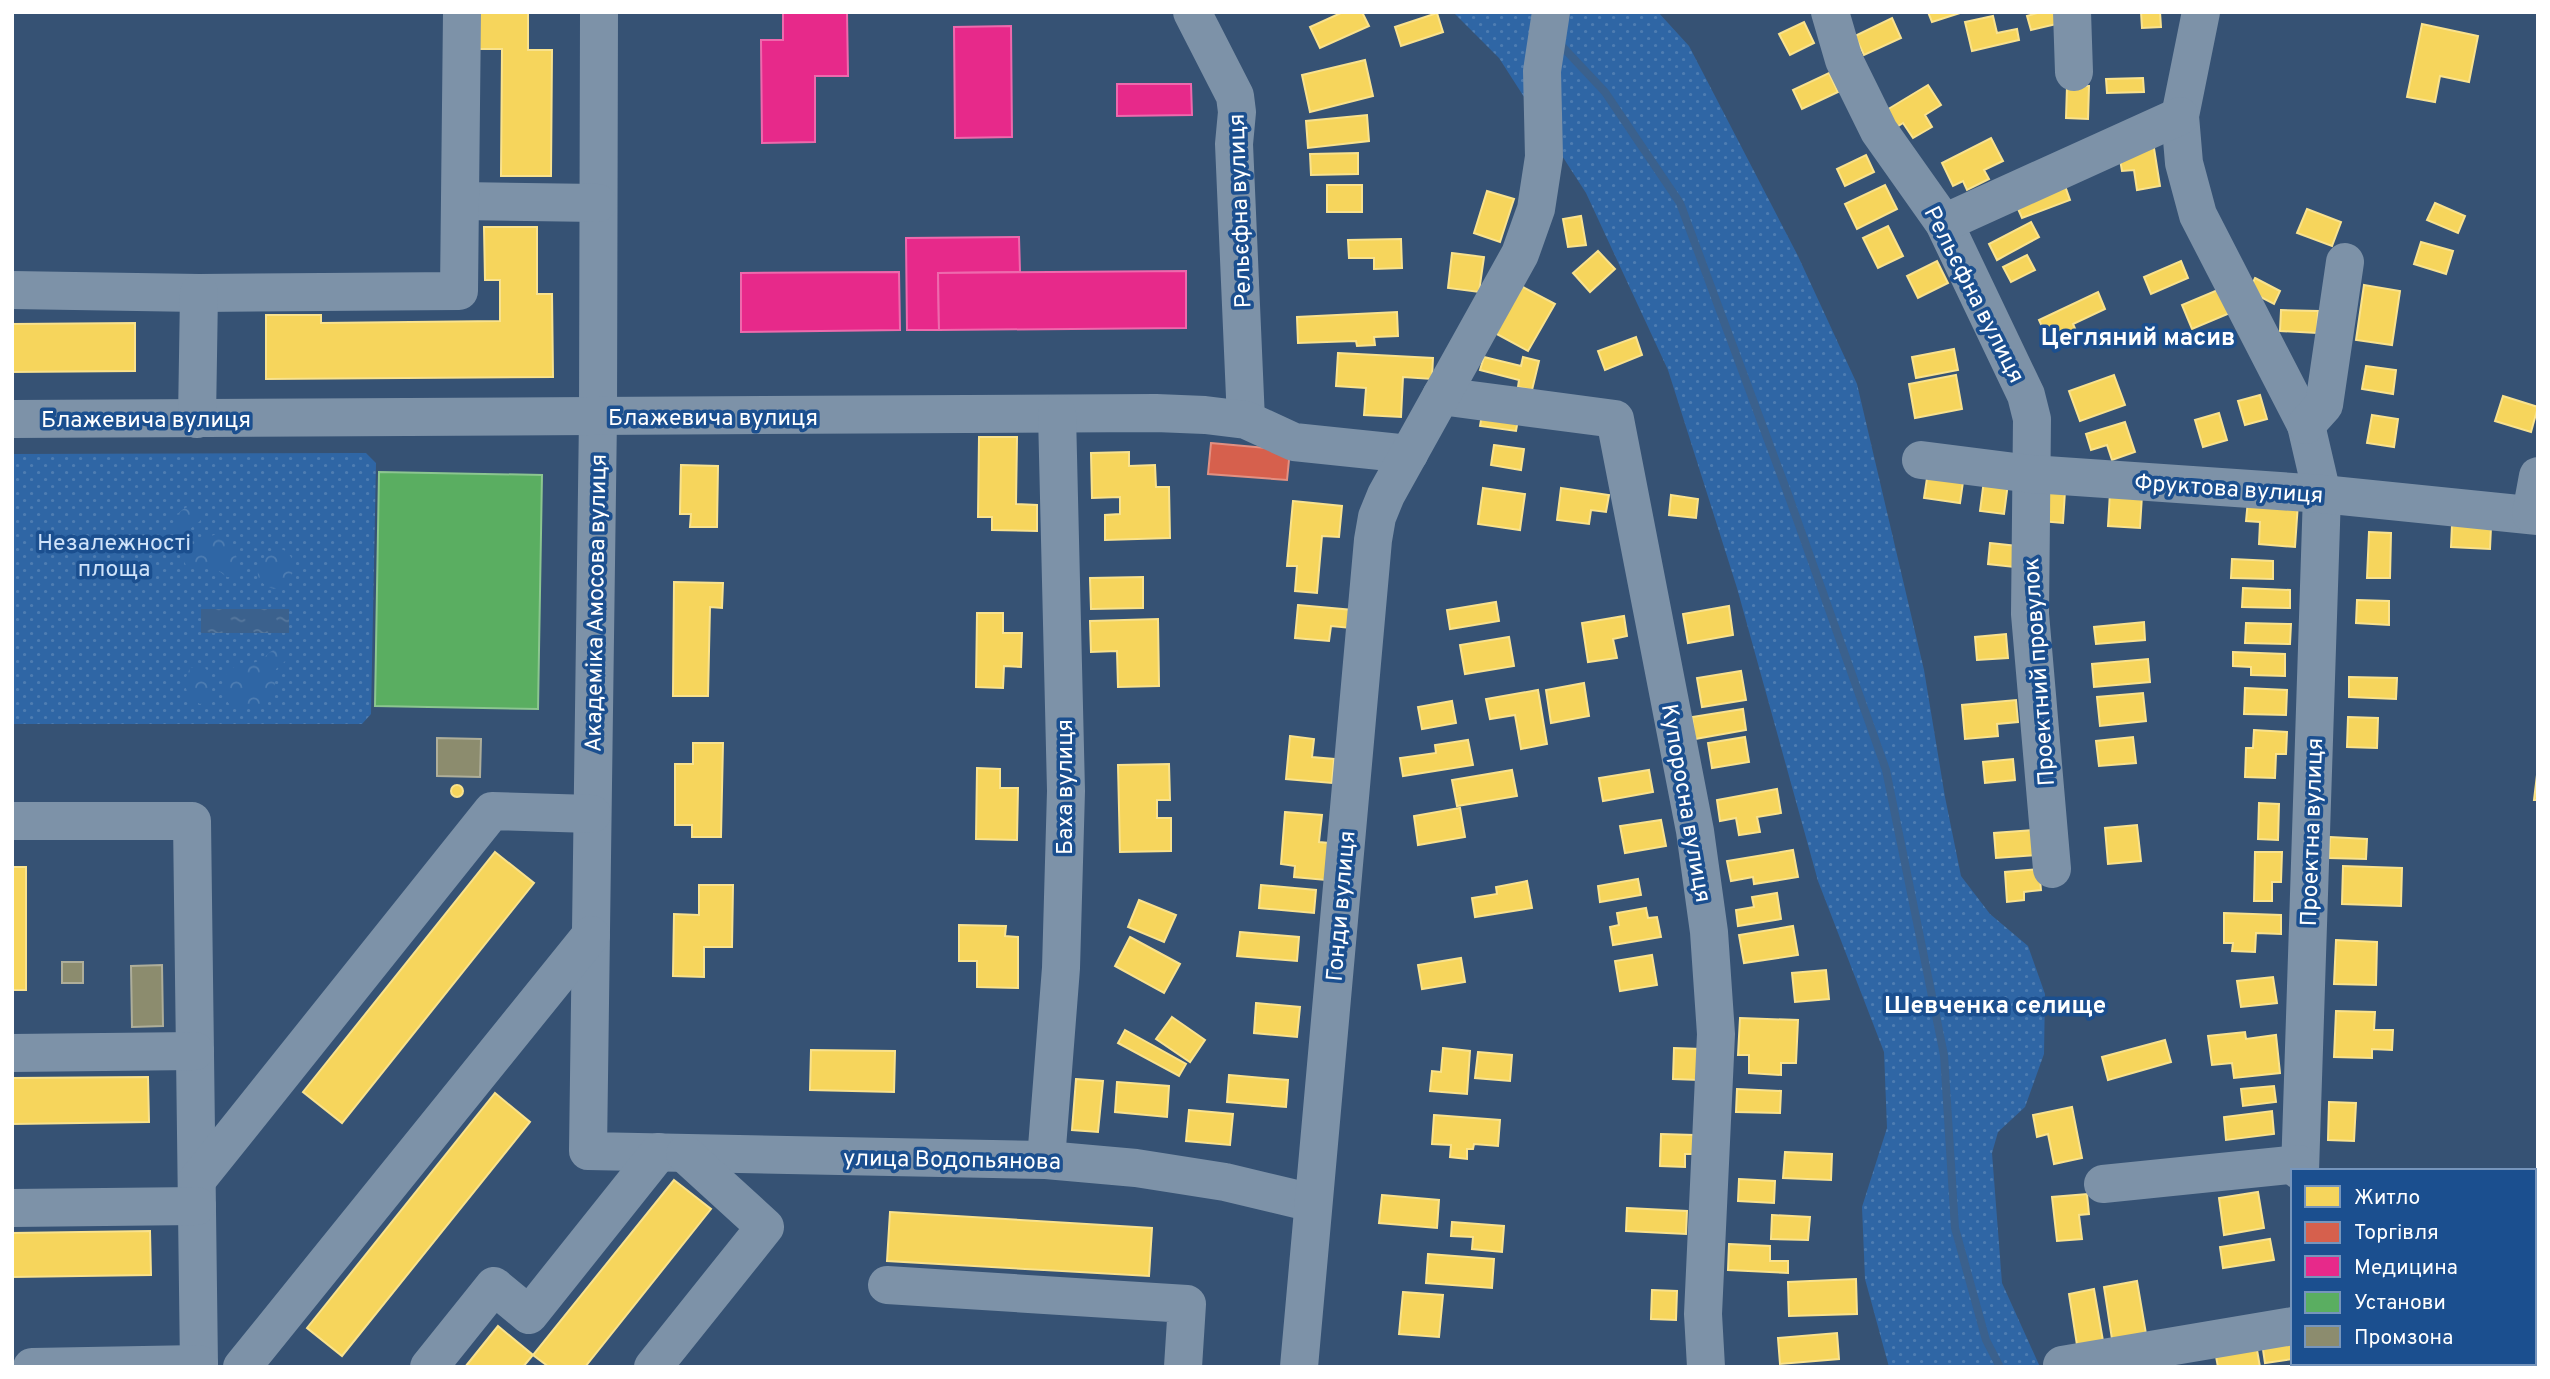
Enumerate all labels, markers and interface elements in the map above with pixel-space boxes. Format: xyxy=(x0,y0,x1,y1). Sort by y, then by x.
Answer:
street label: Рельєфна вулиця xyxy=(1224,113,1259,309)
street label: Рельєфна вулиця xyxy=(1916,202,2030,388)
district label: Цегляний масив xyxy=(2041,324,2235,354)
street label: Блажевича вулиця xyxy=(608,405,818,434)
street label: Блажевича вулиця xyxy=(41,407,251,436)
street label: Академіка Амосова вулиця xyxy=(580,454,615,753)
street label: Фруктова вулиця xyxy=(2133,469,2324,512)
park label: Незалежності площа xyxy=(37,530,191,585)
street label: Проектний провулок xyxy=(2018,557,2063,787)
street label: Купоросна вулиця xyxy=(1653,702,1716,905)
street label: Баха вулиця xyxy=(1052,719,1081,855)
street label: Проектна вулиця xyxy=(2296,737,2331,927)
street label: Гонди вулиця xyxy=(1321,830,1364,983)
district label: Шевченка селище xyxy=(1884,992,2106,1022)
street label: улица Водопьянова xyxy=(843,1145,1061,1178)
legend xyxy=(2291,1169,2536,1365)
text: Житло xyxy=(2354,1185,2420,1212)
text: Торгівля xyxy=(2354,1220,2439,1247)
text: Медицина xyxy=(2354,1255,2458,1282)
text: Установи xyxy=(2354,1290,2446,1317)
text: Промзона xyxy=(2354,1325,2453,1352)

